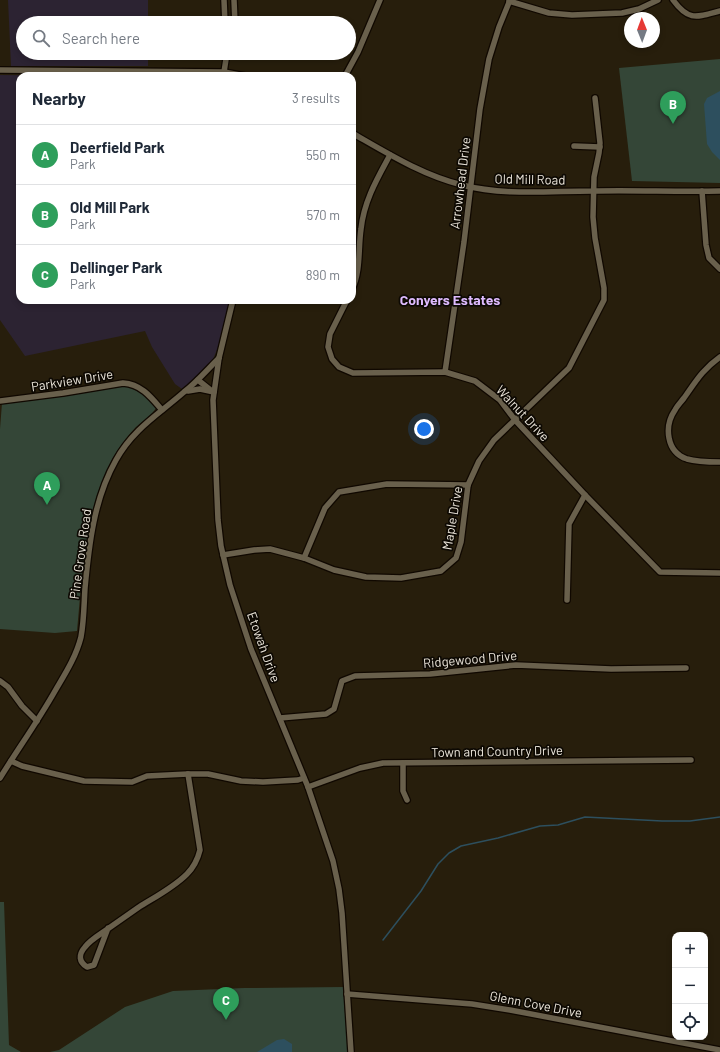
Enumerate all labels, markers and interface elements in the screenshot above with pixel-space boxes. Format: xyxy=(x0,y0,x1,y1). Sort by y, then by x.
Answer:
north arrow xyxy=(624,12,660,48)
search box xyxy=(16,16,356,60)
icon: search xyxy=(30,27,52,49)
text: Search here xyxy=(62,29,140,47)
text: Nearby xyxy=(32,88,86,108)
text: 3 results xyxy=(292,90,340,106)
pin: B xyxy=(660,91,686,124)
street label: Arrowhead Drive xyxy=(446,136,474,230)
text: Deerfield Park xyxy=(70,138,165,156)
text: A xyxy=(41,147,49,163)
text: 550 m xyxy=(306,147,340,163)
text: Park xyxy=(70,156,96,172)
street label: Old Mill Road xyxy=(495,170,565,188)
text: Old Mill Park xyxy=(70,198,150,216)
text: B xyxy=(41,207,49,223)
text: 570 m xyxy=(306,207,340,223)
text: Park xyxy=(70,216,96,232)
text: Dellinger Park xyxy=(70,258,163,276)
text: C xyxy=(41,267,49,283)
text: 890 m xyxy=(306,267,340,283)
text: Park xyxy=(70,276,96,292)
district label: Conyers Estates xyxy=(400,291,500,308)
street label: Parkview Drive xyxy=(30,366,114,394)
street label: Walnut Drive xyxy=(493,382,553,444)
your location xyxy=(414,419,434,439)
pin: A xyxy=(34,472,60,505)
street label: Maple Drive xyxy=(439,485,465,551)
street label: Pine Grove Road xyxy=(66,508,94,600)
street label: Etowah Drive xyxy=(244,610,284,684)
street label: Ridgewood Drive xyxy=(422,647,518,671)
street label: Town and Country Drive xyxy=(431,742,563,760)
map controls xyxy=(672,932,708,1040)
button: + xyxy=(672,932,708,968)
button: − xyxy=(672,968,708,1004)
pin: C xyxy=(213,987,239,1020)
street label: Glenn Cove Drive xyxy=(489,987,584,1021)
button: locate xyxy=(672,1004,708,1040)

